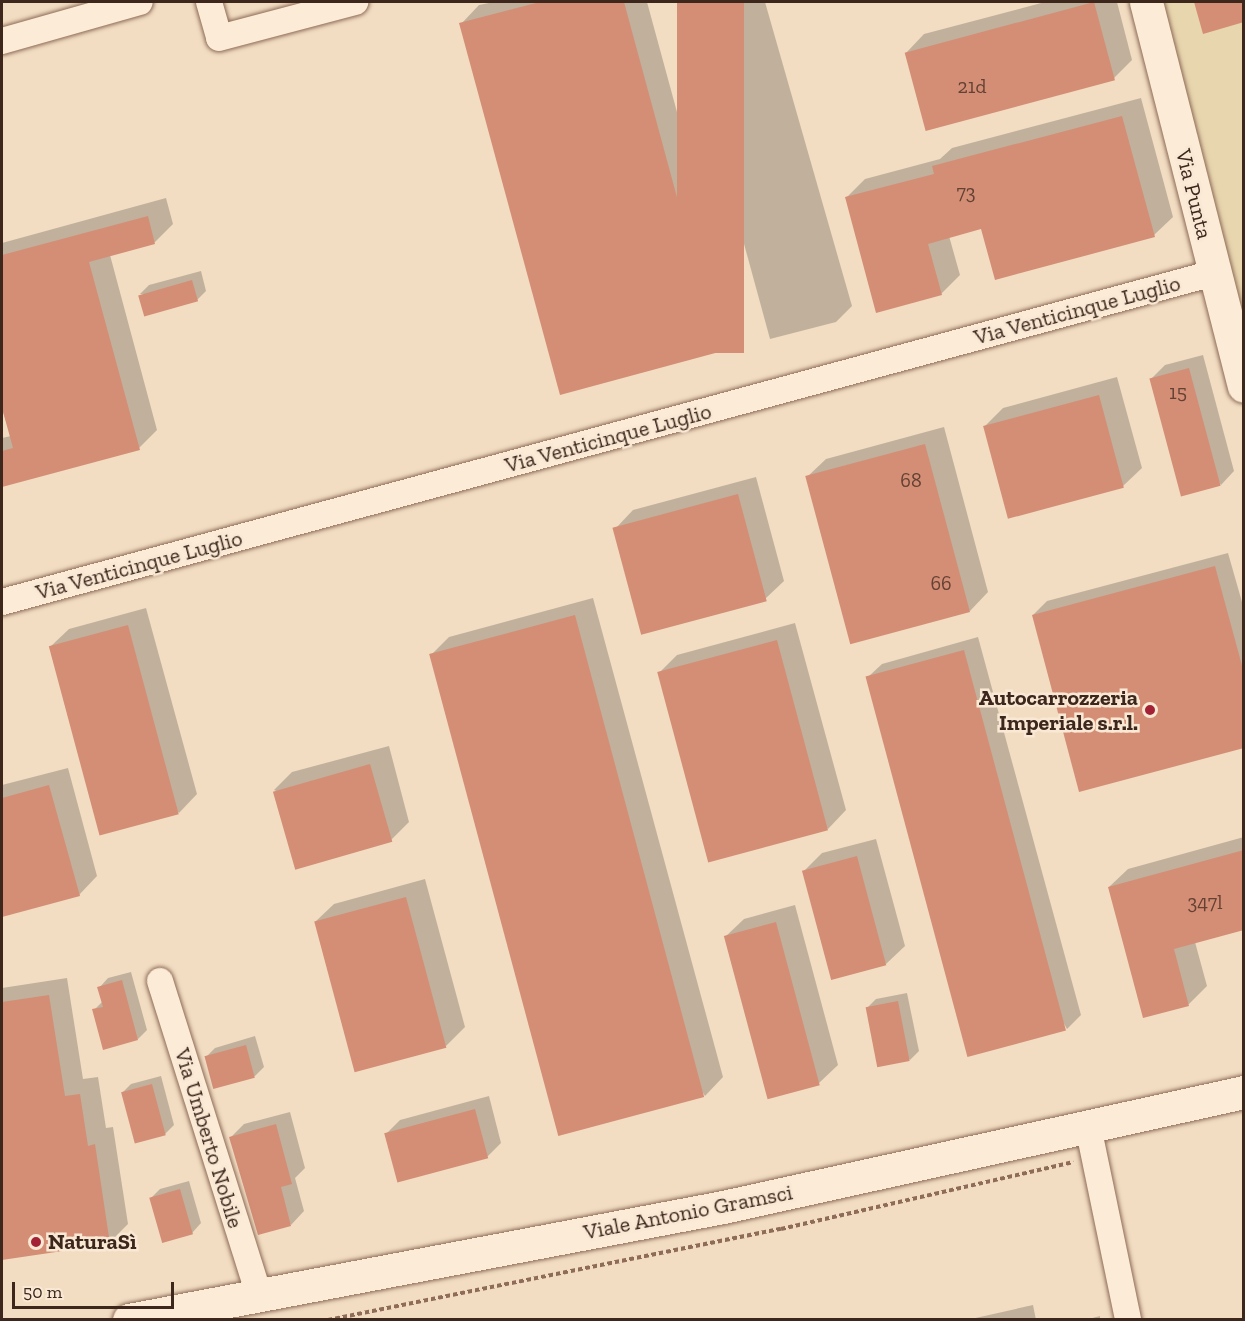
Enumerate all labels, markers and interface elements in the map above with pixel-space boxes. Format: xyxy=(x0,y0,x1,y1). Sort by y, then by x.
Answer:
house number: 21d xyxy=(958,74,986,98)
street label: Via Punta xyxy=(1170,146,1218,242)
house number: 73 xyxy=(956,180,976,204)
street label: Via Venticinque Luglio xyxy=(970,270,1184,350)
house number: 15 xyxy=(1169,380,1187,404)
street label: Via Venticinque Luglio xyxy=(501,398,715,478)
house number: 68 xyxy=(900,468,922,492)
street label: Via Venticinque Luglio xyxy=(32,525,246,605)
house number: 66 xyxy=(930,571,952,595)
place label: Autocarrozzeria Imperiale s.r.l. xyxy=(979,684,1138,736)
marker: Autocarrozzeria Imperiale s.r.l. xyxy=(1143,703,1157,717)
house number: 347l xyxy=(1188,890,1222,914)
street label: Via Umberto Nobile xyxy=(169,1045,249,1231)
street label: Viale Antonio Gramsci xyxy=(581,1179,795,1245)
place label: NaturaSì xyxy=(48,1229,137,1255)
marker: NaturaSì xyxy=(29,1235,43,1249)
scale bar xyxy=(15,1270,177,1308)
text: 50 m xyxy=(23,1281,62,1303)

